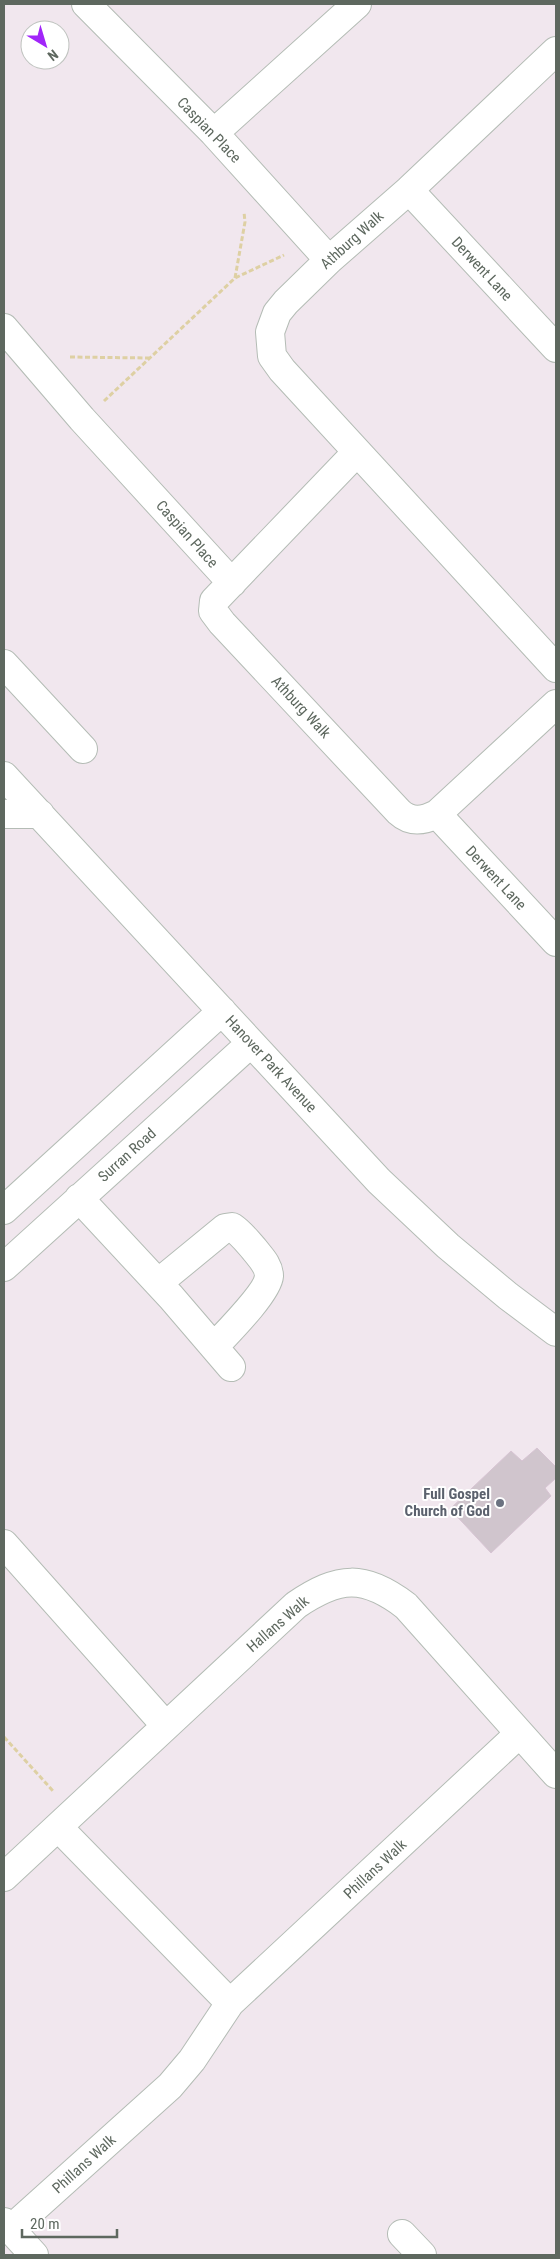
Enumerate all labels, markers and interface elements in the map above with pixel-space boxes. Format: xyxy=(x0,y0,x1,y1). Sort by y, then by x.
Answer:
north arrow xyxy=(20,20,70,70)
text: N xyxy=(45,46,61,64)
street label: Caspian Place xyxy=(173,93,245,167)
street label: Athburg Walk xyxy=(317,207,387,273)
street label: Derwent Lane xyxy=(448,233,516,305)
street label: Caspian Place xyxy=(152,497,222,571)
street label: Athburg Walk xyxy=(268,672,335,742)
street label: Derwent Lane xyxy=(462,842,530,914)
street label: Hanover Park Avenue xyxy=(221,1012,321,1116)
street label: Surran Road xyxy=(94,1124,160,1186)
place label: Full Gospel Church of God xyxy=(405,1485,490,1520)
marker: Full Gospel Church of God xyxy=(494,1497,506,1509)
street label: Hallans Walk xyxy=(243,1592,313,1656)
street label: Phillans Walk xyxy=(340,1835,410,1903)
street label: Phillans Walk xyxy=(49,2131,120,2197)
scale bar xyxy=(22,2206,118,2238)
text: 20 m xyxy=(30,2215,60,2233)

